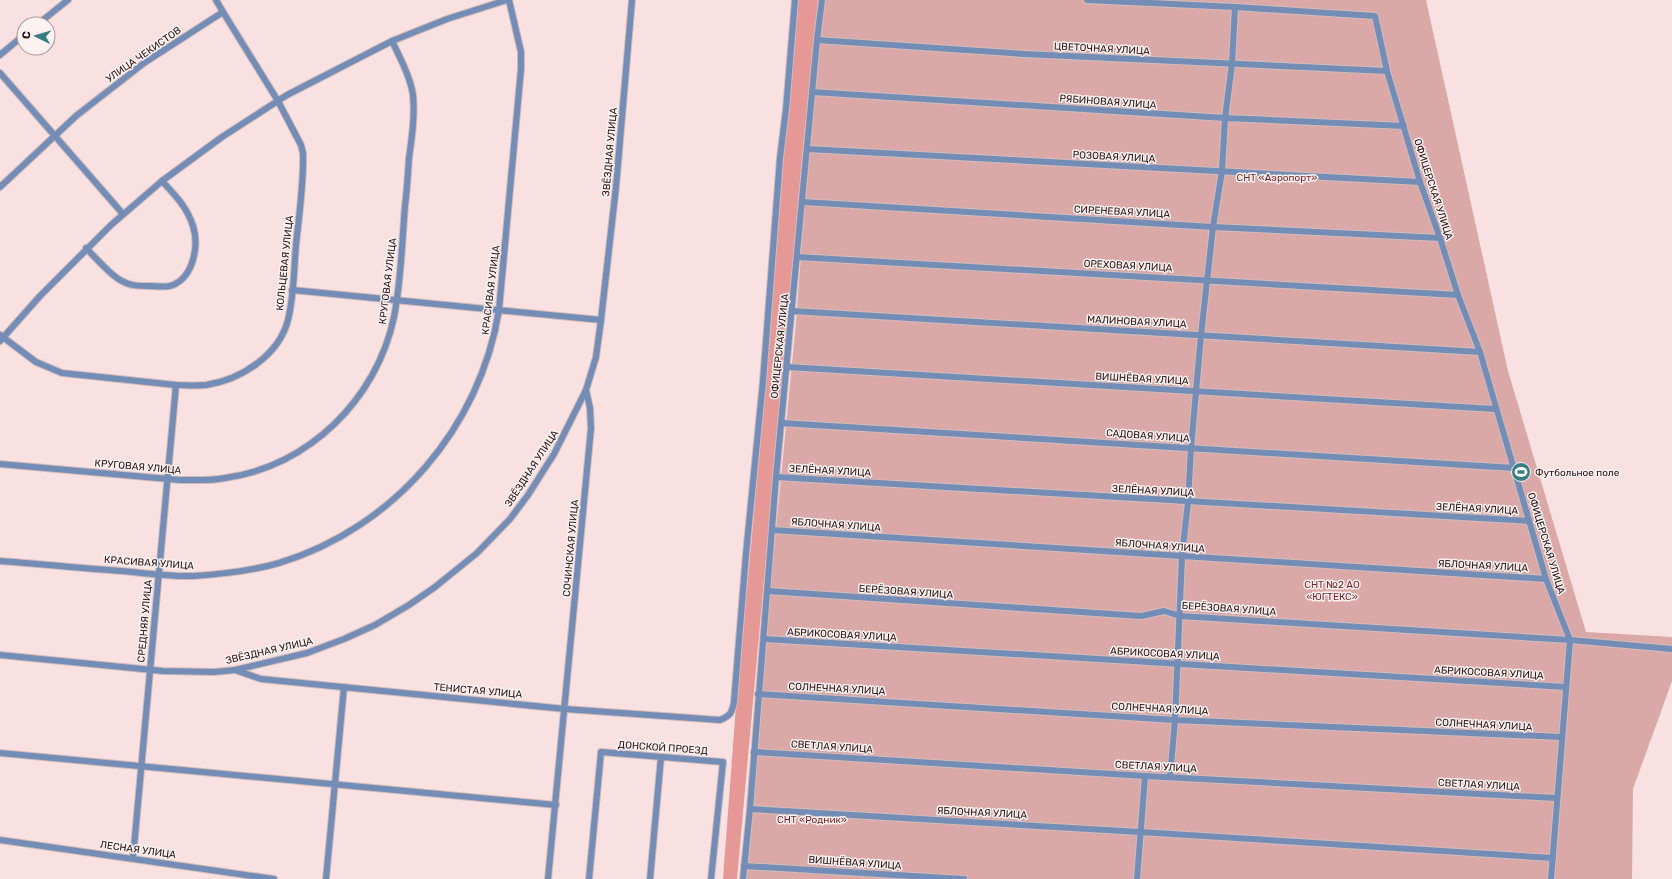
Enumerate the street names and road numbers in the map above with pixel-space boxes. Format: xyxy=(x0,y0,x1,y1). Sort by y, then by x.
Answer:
street label: УЛИЦА ЧЕКИСТОВ xyxy=(104,24,184,85)
street label: ЦВЕТОЧНАЯ УЛИЦА xyxy=(1054,40,1151,58)
street label: РЯБИНОВАЯ УЛИЦА xyxy=(1059,93,1157,111)
street label: ЗВЁЗДНАЯ УЛИЦА xyxy=(600,107,620,197)
street label: ОФИЦЕРСКАЯ УЛИЦА xyxy=(1411,137,1455,242)
street label: РОЗОВАЯ УЛИЦА xyxy=(1072,149,1156,165)
street label: СИРЕНЕВАЯ УЛИЦА xyxy=(1074,203,1171,221)
street label: КОЛЬЦЕВАЯ УЛИЦА xyxy=(274,215,296,311)
street label: КРУГОВАЯ УЛИЦА xyxy=(377,237,399,325)
street label: КРАСИВАЯ УЛИЦА xyxy=(480,244,502,336)
street label: ОРЕХОВАЯ УЛИЦА xyxy=(1083,258,1173,274)
street label: ОФИЦЕРСКАЯ УЛИЦА xyxy=(769,293,792,399)
street label: МАЛИНОВАЯ УЛИЦА xyxy=(1087,313,1187,331)
street label: ВИШНЁВАЯ УЛИЦА xyxy=(1095,371,1189,387)
street label: САДОВАЯ УЛИЦА xyxy=(1106,427,1190,445)
street label: ЗВЁЗДНАЯ УЛИЦА xyxy=(503,428,561,509)
street label: КРУГОВАЯ УЛИЦА xyxy=(94,457,182,477)
street label: ЗЕЛЁНАЯ УЛИЦА xyxy=(789,463,872,479)
street label: ЗЕЛЁНАЯ УЛИЦА xyxy=(1112,483,1195,499)
street label: ОФИЦЕРСКАЯ УЛИЦА xyxy=(1525,491,1567,596)
street label: СОЧИНСКАЯ УЛИЦА xyxy=(561,499,581,597)
street label: ЗЕЛЁНАЯ УЛИЦА xyxy=(1436,501,1519,517)
street label: ЯБЛОЧНАЯ УЛИЦА xyxy=(790,516,882,534)
street label: ЯБЛОЧНАЯ УЛИЦА xyxy=(1114,537,1206,555)
street label: КРАСИВАЯ УЛИЦА xyxy=(104,554,195,572)
street label: ЯБЛОЧНАЯ УЛИЦА xyxy=(1438,558,1529,574)
street label: СРЕДНЯЯ УЛИЦА xyxy=(135,579,155,663)
street label: БЕРЁЗОВАЯ УЛИЦА xyxy=(858,583,954,601)
street label: БЕРЁЗОВАЯ УЛИЦА xyxy=(1181,600,1277,618)
street label: АБРИКОСОВАЯ УЛИЦА xyxy=(787,626,897,644)
street label: ЗВЁЗДНАЯ УЛИЦА xyxy=(224,635,314,667)
street label: АБРИКОСОВАЯ УЛИЦА xyxy=(1110,645,1220,663)
street label: АБРИКОСОВАЯ УЛИЦА xyxy=(1434,664,1544,682)
street label: СОЛНЕЧНАЯ УЛИЦА xyxy=(788,680,886,698)
street label: ТЕНИСТАЯ УЛИЦА xyxy=(433,681,523,701)
street label: СОЛНЕЧНАЯ УЛИЦА xyxy=(1111,700,1209,718)
street label: СОЛНЕЧНАЯ УЛИЦА xyxy=(1435,716,1533,734)
street label: СВЕТЛАЯ УЛИЦА xyxy=(791,738,874,756)
street label: ДОНСКОЙ ПРОЕЗД xyxy=(618,739,708,757)
street label: СВЕТЛАЯ УЛИЦА xyxy=(1115,759,1198,775)
street label: СВЕТЛАЯ УЛИЦА xyxy=(1438,777,1521,793)
street label: ЯБЛОЧНАЯ УЛИЦА xyxy=(937,805,1028,821)
street label: ЛЕСНАЯ УЛИЦА xyxy=(99,839,177,861)
street label: ВИШНЁВАЯ УЛИЦА xyxy=(808,854,902,872)

